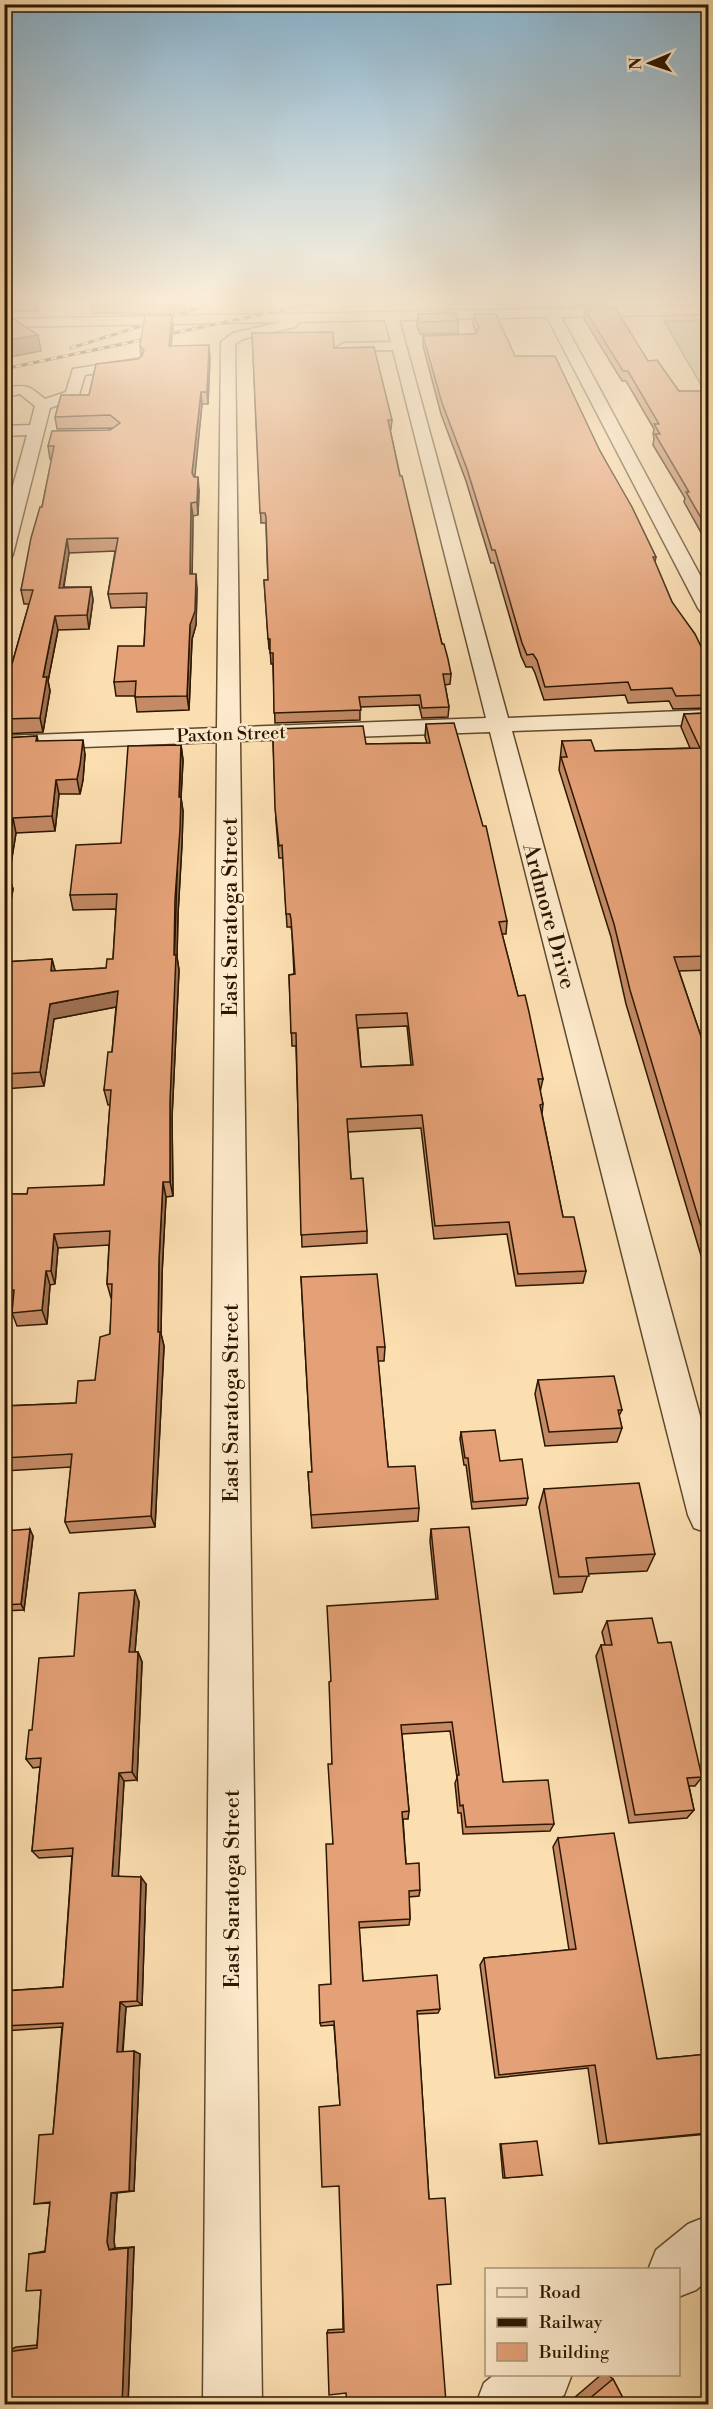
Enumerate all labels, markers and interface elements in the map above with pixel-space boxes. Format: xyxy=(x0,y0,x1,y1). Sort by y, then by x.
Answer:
north arrow xyxy=(620,33,680,93)
text: N xyxy=(626,56,646,70)
street label: Paxton Street xyxy=(176,721,287,748)
street label: East Saratoga Street xyxy=(217,817,244,1017)
street label: Ardmore Drive xyxy=(516,840,581,992)
street label: East Saratoga Street xyxy=(218,1303,245,1503)
street label: East Saratoga Street xyxy=(219,1789,246,1989)
legend xyxy=(485,2268,680,2376)
text: Road xyxy=(539,2281,582,2304)
text: Railway xyxy=(539,2311,603,2334)
text: Building xyxy=(538,2341,610,2364)

